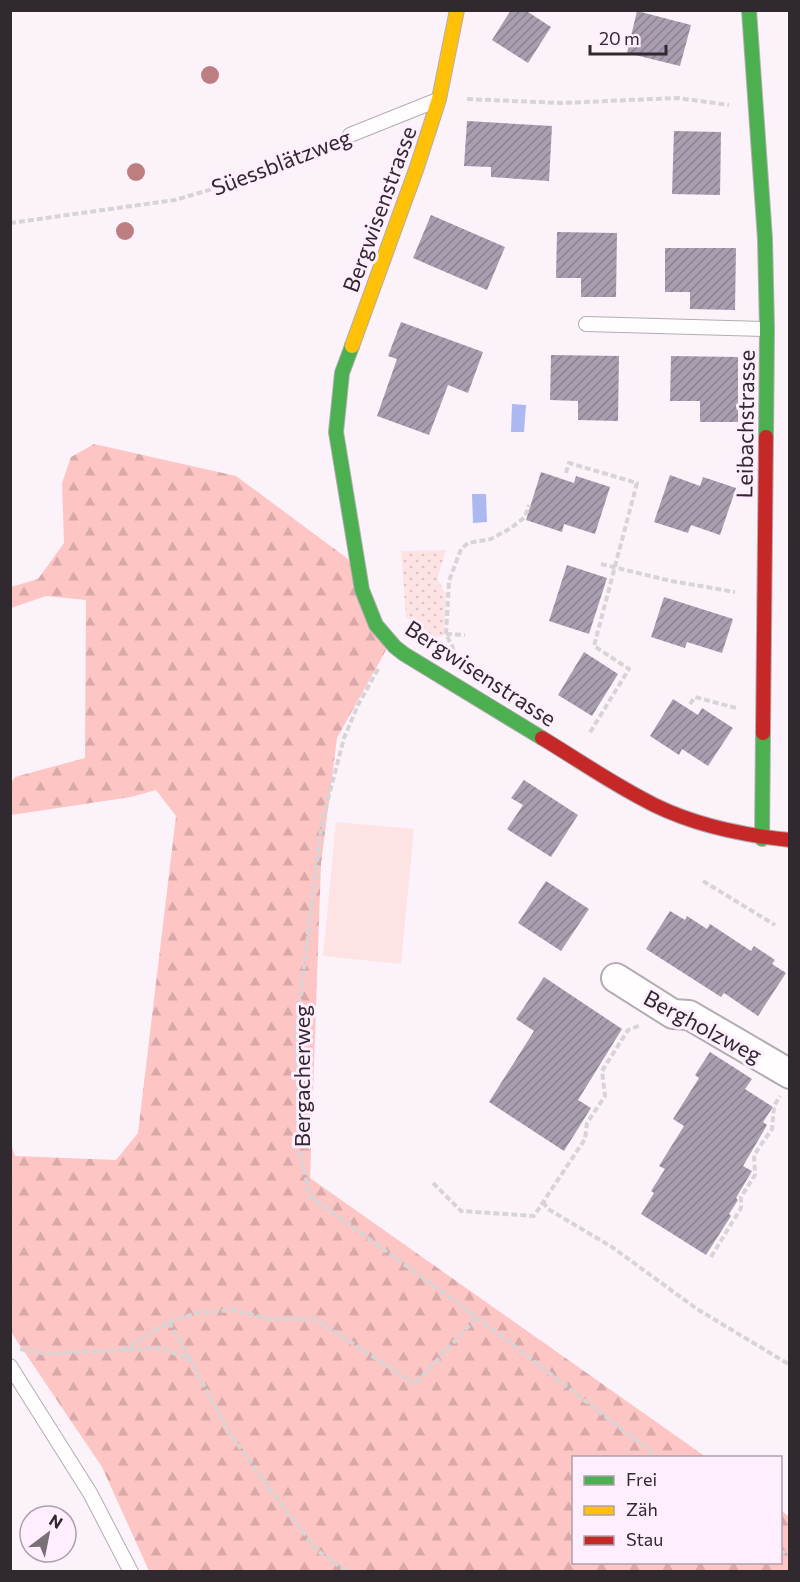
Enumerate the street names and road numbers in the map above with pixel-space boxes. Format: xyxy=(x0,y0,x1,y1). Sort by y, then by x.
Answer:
street label: Bergwisenstrasse xyxy=(336,122,422,296)
street label: Süessblätzweg xyxy=(207,123,355,201)
street label: Leibachstrasse xyxy=(730,350,760,498)
street label: Bergwisenstrasse xyxy=(400,614,562,732)
street label: Bergholzweg xyxy=(639,984,767,1068)
street label: Bergacherweg xyxy=(288,1005,315,1147)

